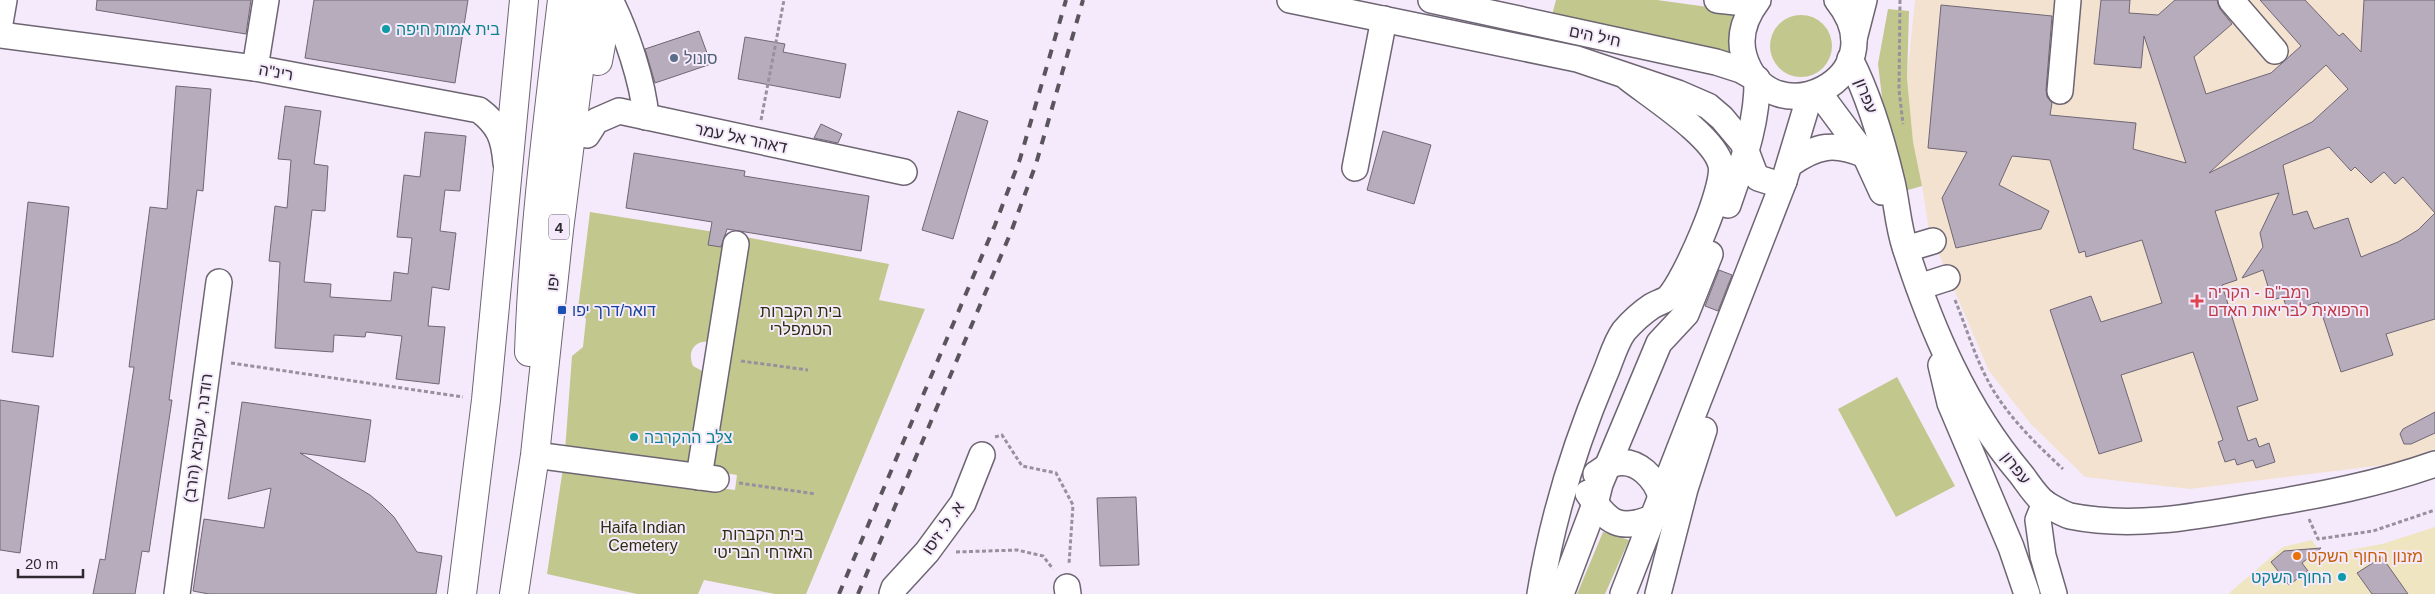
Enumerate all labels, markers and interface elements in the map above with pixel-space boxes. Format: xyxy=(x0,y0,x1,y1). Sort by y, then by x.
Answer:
place label: בית אמות חיפה xyxy=(396,21,500,38)
street label: חיל הים xyxy=(1568,22,1622,50)
marker: בית אמות חיפה xyxy=(380,23,392,35)
place label: סונול xyxy=(684,50,718,67)
marker: סונול xyxy=(668,52,680,64)
street label: רינ"ה xyxy=(257,61,295,83)
street label: עפרון xyxy=(1852,76,1880,116)
street label: דאהר אל עמר xyxy=(693,120,789,156)
road number: 4 xyxy=(549,214,569,240)
street label: יפו xyxy=(544,272,562,292)
place label: רמב"ם - הקריה הרפואית לבריאות האדם xyxy=(2208,284,2369,319)
marker: רמב"ם - הקריה הרפואית לבריאות האדם xyxy=(2190,294,2204,308)
place label: דואר/דרך יפו xyxy=(572,302,656,319)
park label: בית הקברות הטמפלרי xyxy=(760,303,842,338)
marker: דואר/דרך יפו xyxy=(556,304,568,316)
street label: רודנר, עקיבא (הרב) xyxy=(181,372,215,504)
place label: צלב ההקרבה xyxy=(644,429,733,446)
marker: צלב ההקרבה xyxy=(628,431,640,443)
street label: עפרון xyxy=(1998,449,2034,487)
street label: א. ל. זיסו xyxy=(919,499,967,557)
park label: Haifa Indian Cemetery xyxy=(600,519,686,554)
park label: בית הקברות האזרחי הבריטי xyxy=(713,526,813,561)
scale bar xyxy=(18,546,82,578)
place label: מזנון החוף השקט xyxy=(2307,548,2423,565)
marker: מזנון החוף השקט xyxy=(2291,550,2303,562)
text: 20 m xyxy=(25,555,58,572)
place label: החוף השקט xyxy=(2251,569,2332,586)
marker: החוף השקט xyxy=(2336,571,2348,583)

